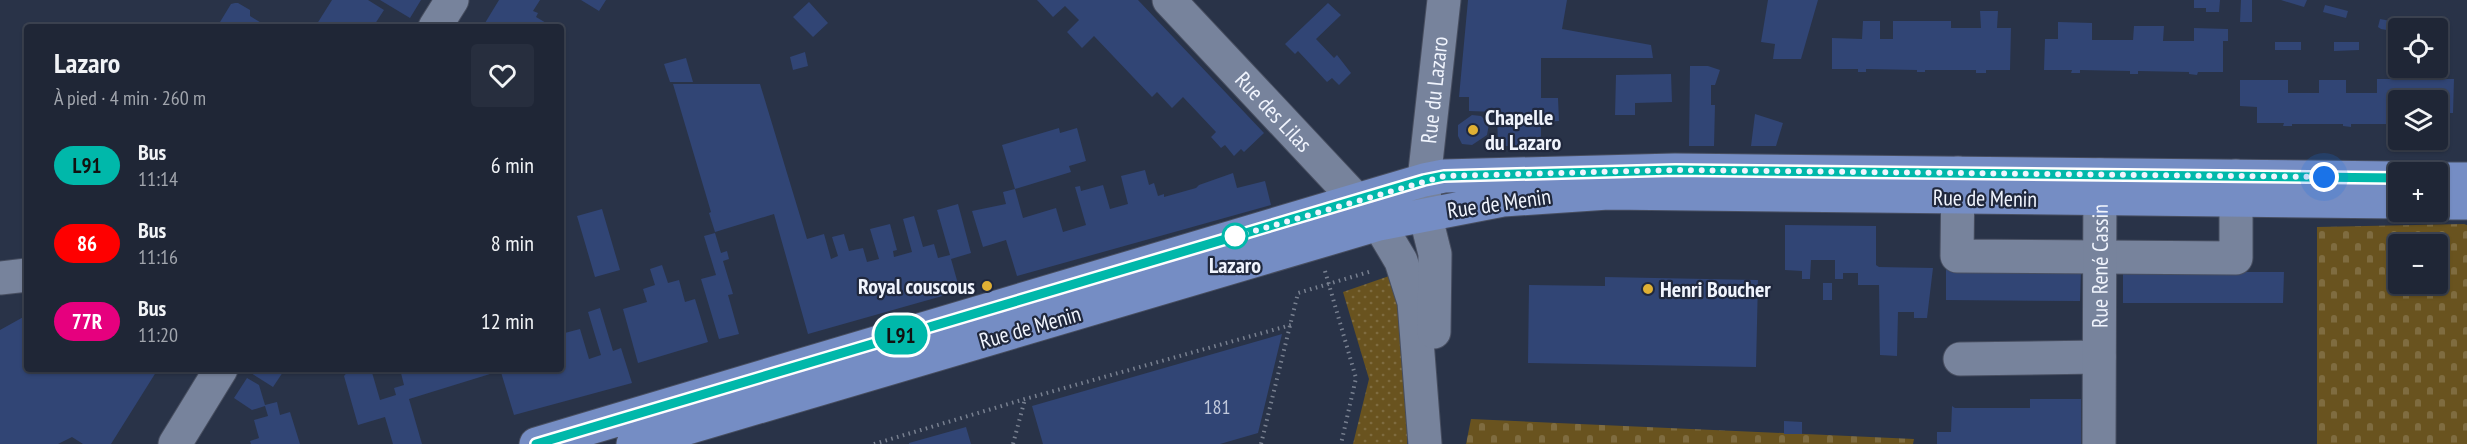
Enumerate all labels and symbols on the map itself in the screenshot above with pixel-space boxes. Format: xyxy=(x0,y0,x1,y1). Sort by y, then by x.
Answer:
street label: Rue du Lazaro xyxy=(1414,35,1454,145)
street label: Rue des Lilas xyxy=(1229,66,1318,158)
place label: Chapelle du Lazaro xyxy=(1485,103,1561,156)
marker: Chapelle du Lazaro xyxy=(1466,123,1480,137)
your location xyxy=(2309,162,2339,192)
street label: Rue de Menin xyxy=(1445,182,1553,224)
street label: Rue de Menin xyxy=(1933,183,2037,213)
street label: Rue René Cassin xyxy=(2085,204,2114,328)
marker: Lazaro xyxy=(1222,223,1248,249)
place label: Lazaro xyxy=(1209,251,1261,279)
place label: Royal couscous xyxy=(858,272,975,300)
place label: Henri Boucher xyxy=(1660,275,1771,303)
marker: Royal couscous xyxy=(980,279,994,293)
marker: Henri Boucher xyxy=(1641,282,1655,296)
street label: Rue de Menin xyxy=(976,299,1084,355)
line badge: L91 xyxy=(866,316,936,354)
house number: 181 xyxy=(1204,394,1231,420)

